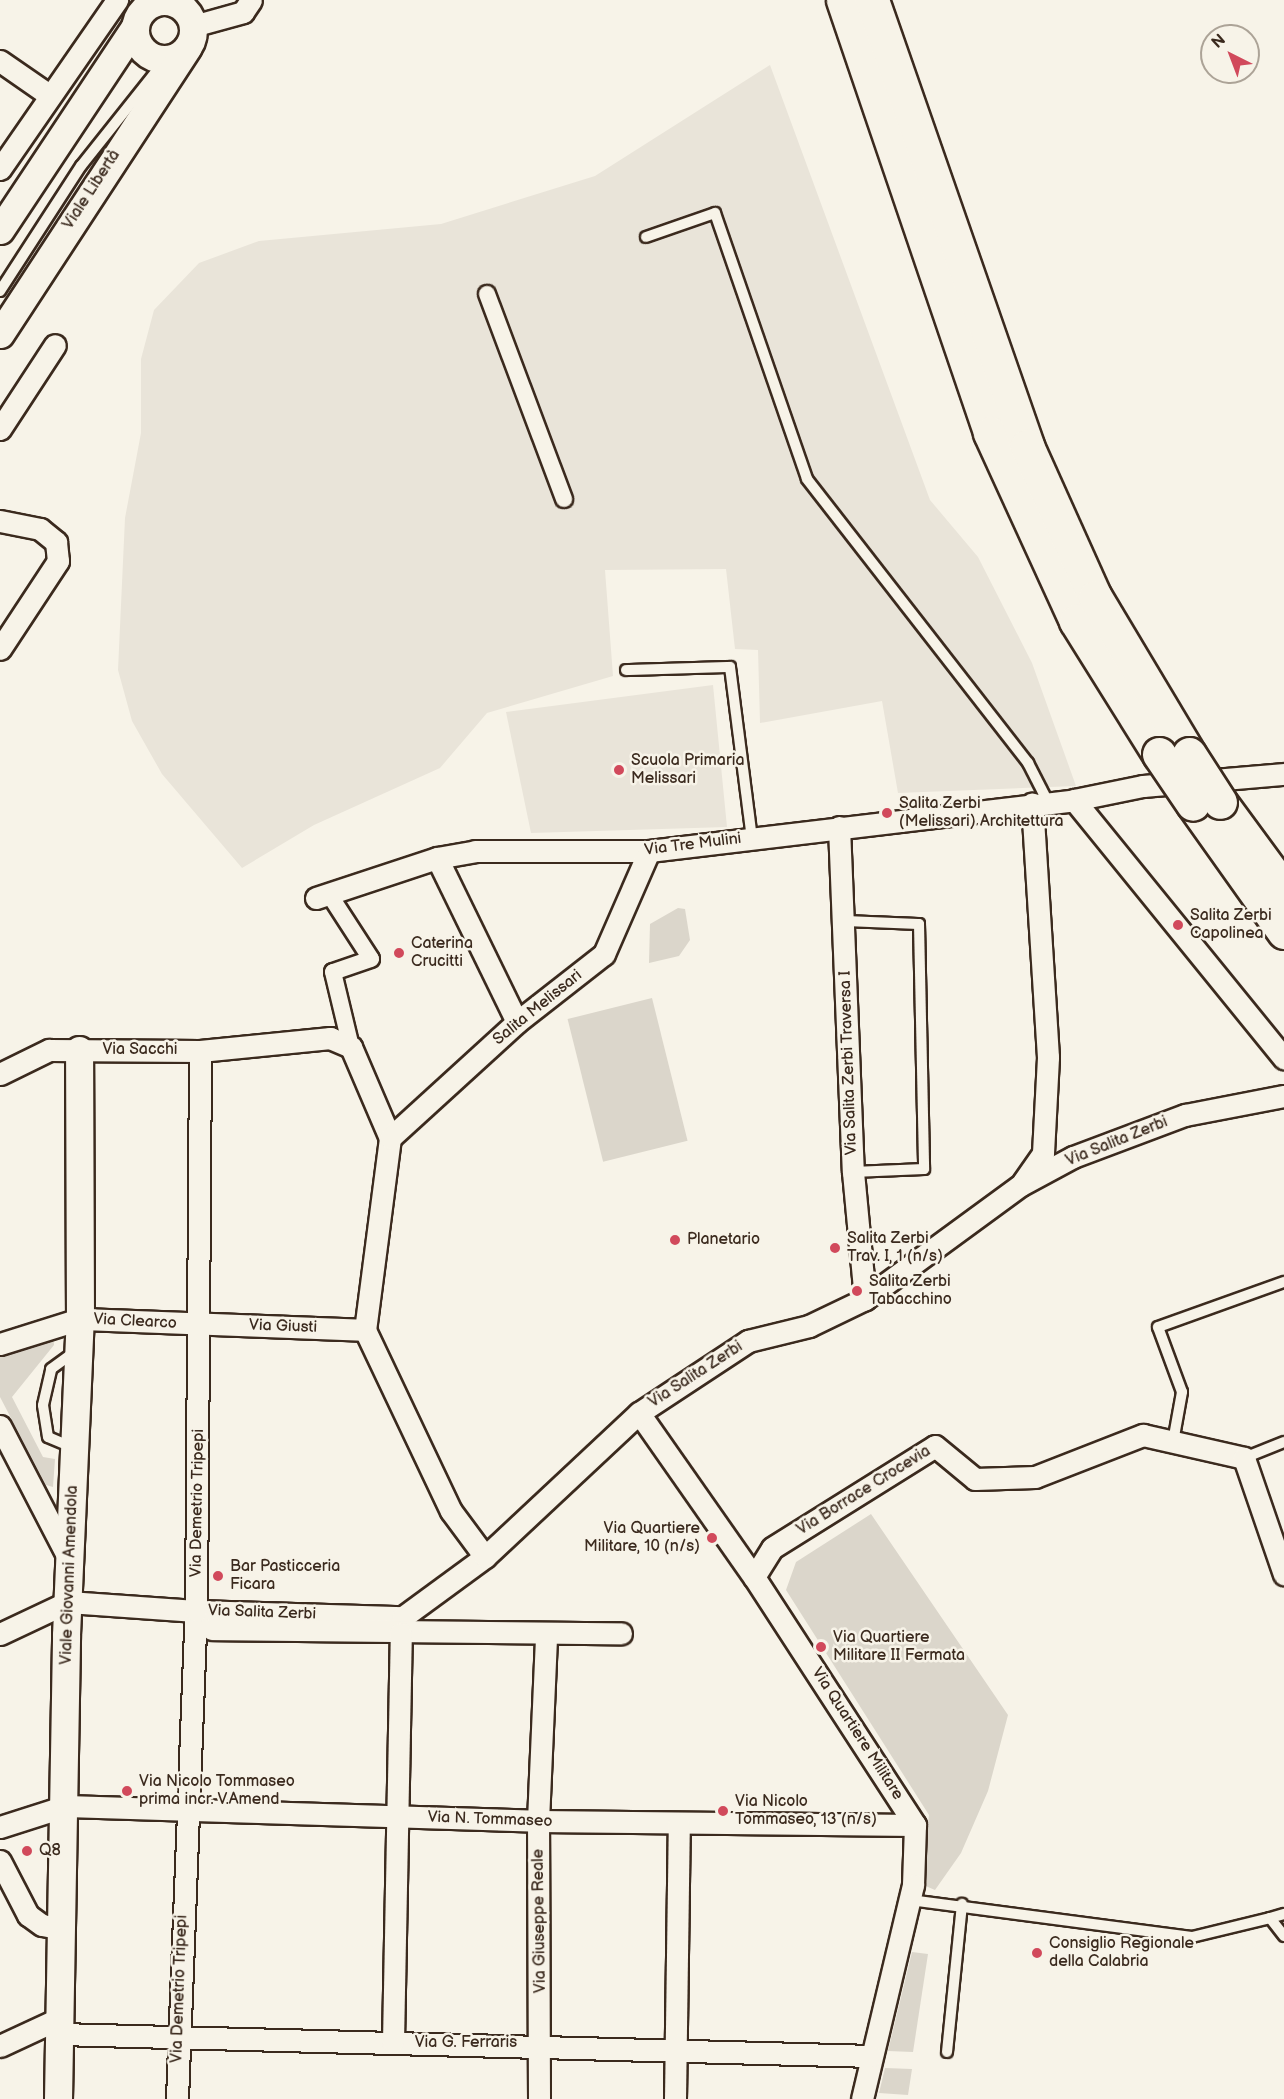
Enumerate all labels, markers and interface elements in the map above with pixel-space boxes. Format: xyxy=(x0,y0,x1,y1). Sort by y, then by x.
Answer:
north arrow xyxy=(1200,24,1260,84)
text: N xyxy=(1208,31,1230,53)
street label: Viale Libertà xyxy=(59,147,125,233)
place label: Scuola Primaria Melissari xyxy=(631,751,744,789)
marker: Scuola Primaria Melissari xyxy=(612,763,626,777)
place label: Salita Zerbi (Melissari) Architettura xyxy=(899,794,1063,832)
marker: Salita Zerbi (Melissari) Architettura xyxy=(880,806,894,820)
street label: Via Tre Mulini xyxy=(643,830,743,860)
place label: Salita Zerbi Capolinea xyxy=(1190,906,1272,944)
marker: Salita Zerbi Capolinea xyxy=(1171,918,1185,932)
place label: Caterina Crucitti xyxy=(411,934,473,972)
marker: Caterina Crucitti xyxy=(392,946,406,960)
street label: Salita Melissari xyxy=(490,966,586,1050)
street label: Via Salita Zerbi Traversa I xyxy=(836,970,862,1156)
street label: Via Sacchi xyxy=(102,1040,178,1060)
street label: Via Salita Zerbi xyxy=(1063,1113,1171,1171)
place label: Salita Zerbi Trav. I, 1 (n/s) xyxy=(847,1229,943,1267)
place label: Planetario xyxy=(687,1230,760,1250)
marker: Planetario xyxy=(668,1233,682,1247)
marker: Salita Zerbi Trav. I, 1 (n/s) xyxy=(828,1241,842,1255)
place label: Salita Zerbi Tabacchino xyxy=(869,1272,952,1310)
marker: Salita Zerbi Tabacchino xyxy=(850,1284,864,1298)
street label: Via Clearco xyxy=(93,1310,177,1334)
street label: Via Giusti xyxy=(249,1316,317,1338)
street label: Via Salita Zerbi xyxy=(645,1337,747,1413)
street label: Via Demetrio Tripepi xyxy=(187,1429,209,1577)
street label: Via Borrace Crocevia xyxy=(794,1442,934,1540)
street label: Viale Giovanni Amendola xyxy=(57,1485,83,1665)
place label: Via Quartiere Militare, 10 (n/s) xyxy=(584,1519,700,1557)
marker: Via Quartiere Militare, 10 (n/s) xyxy=(705,1531,719,1545)
place label: Bar Pasticceria Ficara xyxy=(230,1557,340,1595)
marker: Bar Pasticceria Ficara xyxy=(211,1569,225,1583)
street label: Via Salita Zerbi xyxy=(207,1602,317,1624)
place label: Via Quartiere Militare II Fermata xyxy=(833,1628,965,1666)
marker: Via Quartiere Militare II Fermata xyxy=(814,1640,828,1654)
street label: Via Quartiere Militare xyxy=(807,1664,907,1804)
place label: Via Nicolo Tommaseo prima incr. V.Amend xyxy=(139,1772,295,1810)
marker: Via Nicolo Tommaseo prima incr. V.Amend xyxy=(120,1784,134,1798)
place label: Via Nicolo Tommaseo, 13 (n/s) xyxy=(735,1792,877,1830)
marker: Via Nicolo Tommaseo, 13 (n/s) xyxy=(716,1804,730,1818)
street label: Via N. Tommaseo xyxy=(427,1808,553,1832)
place label: Q8 xyxy=(39,1841,61,1861)
marker: Q8 xyxy=(20,1844,34,1858)
street label: Via Giuseppe Reale xyxy=(529,1849,551,1993)
street label: Via Demetrio Tripepi xyxy=(168,1914,192,2064)
place label: Consiglio Regionale della Calabria xyxy=(1049,1934,1194,1972)
marker: Consiglio Regionale della Calabria xyxy=(1030,1946,1044,1960)
street label: Via G. Ferraris xyxy=(415,2033,517,2053)

